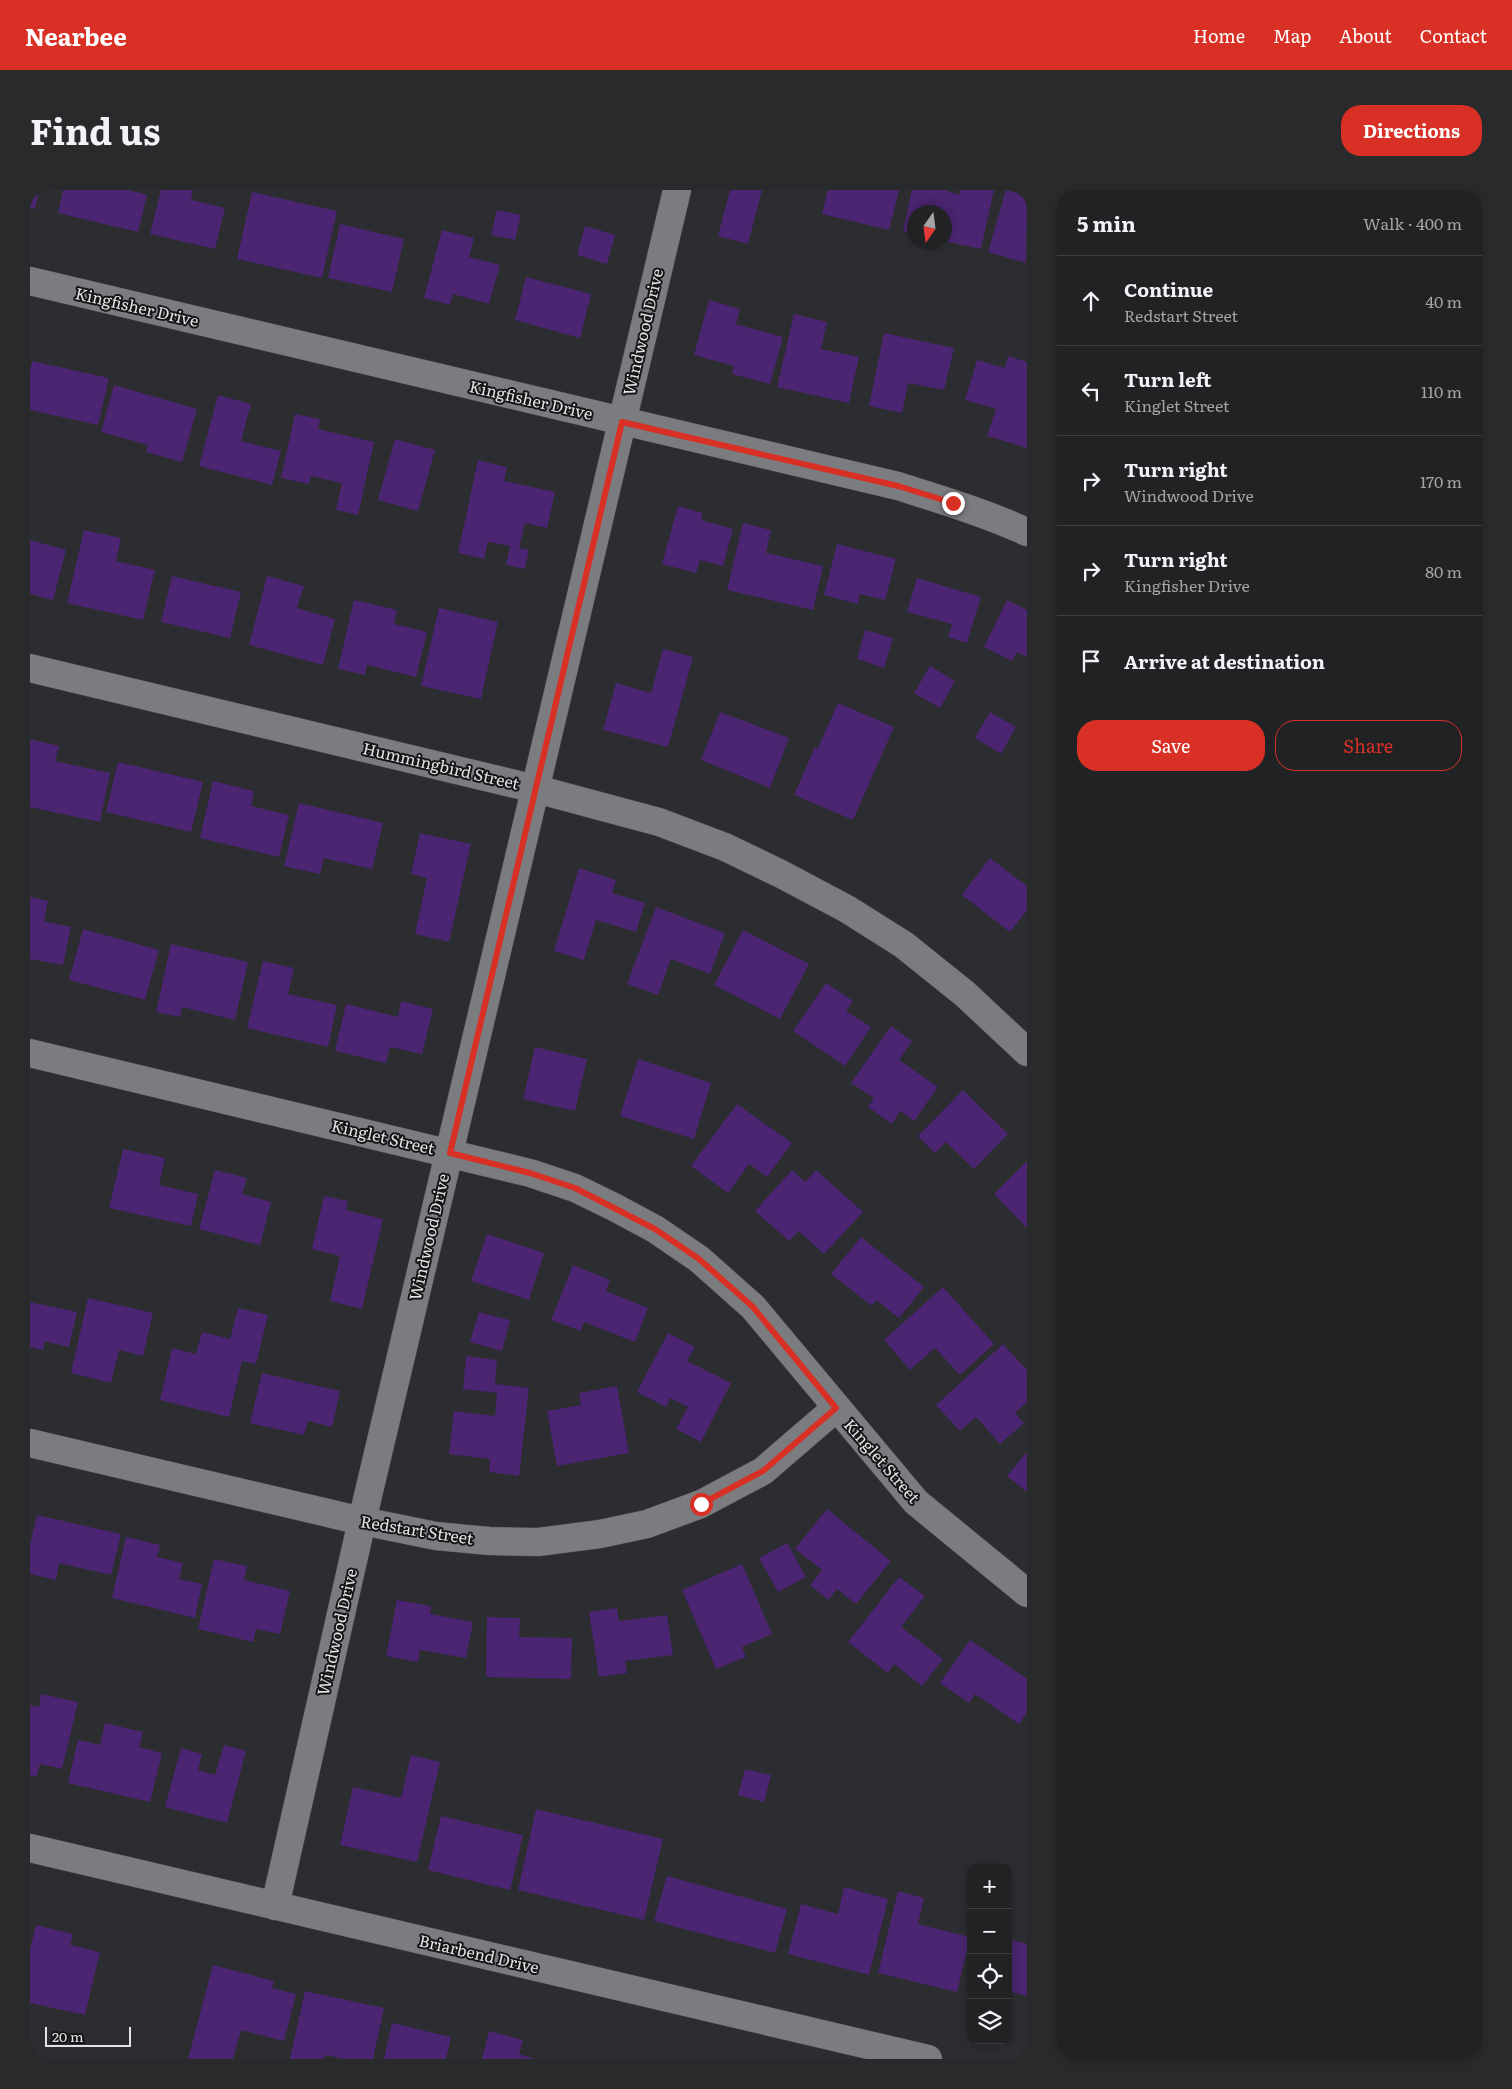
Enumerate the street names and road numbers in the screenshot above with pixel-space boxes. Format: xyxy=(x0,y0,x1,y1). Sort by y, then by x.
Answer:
street label: Windwood Drive xyxy=(616,266,668,398)
street label: Kingfisher Drive xyxy=(73,280,201,332)
street label: Kingfisher Drive xyxy=(467,373,595,425)
street label: Hummingbird Street xyxy=(361,735,522,795)
street label: Kinglet Street xyxy=(329,1112,438,1160)
street label: Windwood Drive xyxy=(402,1171,454,1303)
street label: Kinglet Street xyxy=(839,1413,927,1508)
street label: Redstart Street xyxy=(359,1508,476,1550)
street label: Windwood Drive xyxy=(310,1566,362,1698)
street label: Briarbend Drive xyxy=(417,1928,542,1979)

